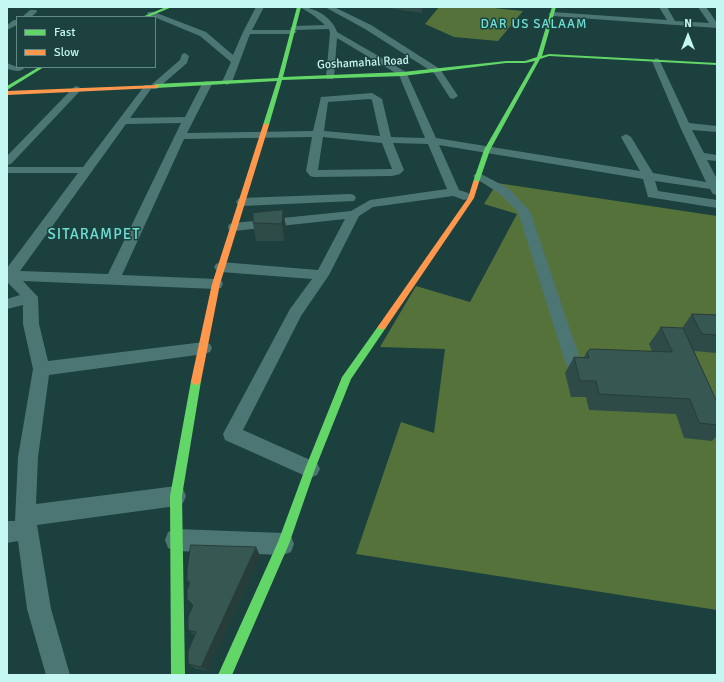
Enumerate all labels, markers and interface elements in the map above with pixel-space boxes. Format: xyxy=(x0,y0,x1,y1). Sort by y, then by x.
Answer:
legend xyxy=(16,16,156,68)
north arrow xyxy=(668,16,708,56)
district label: DAR US SALAAM xyxy=(481,17,587,33)
text: N xyxy=(684,17,692,30)
text: Fast xyxy=(54,25,75,40)
text: Slow xyxy=(54,45,79,60)
street label: Goshamahal Road xyxy=(317,53,409,73)
district label: SITARAMPET xyxy=(47,226,141,244)

